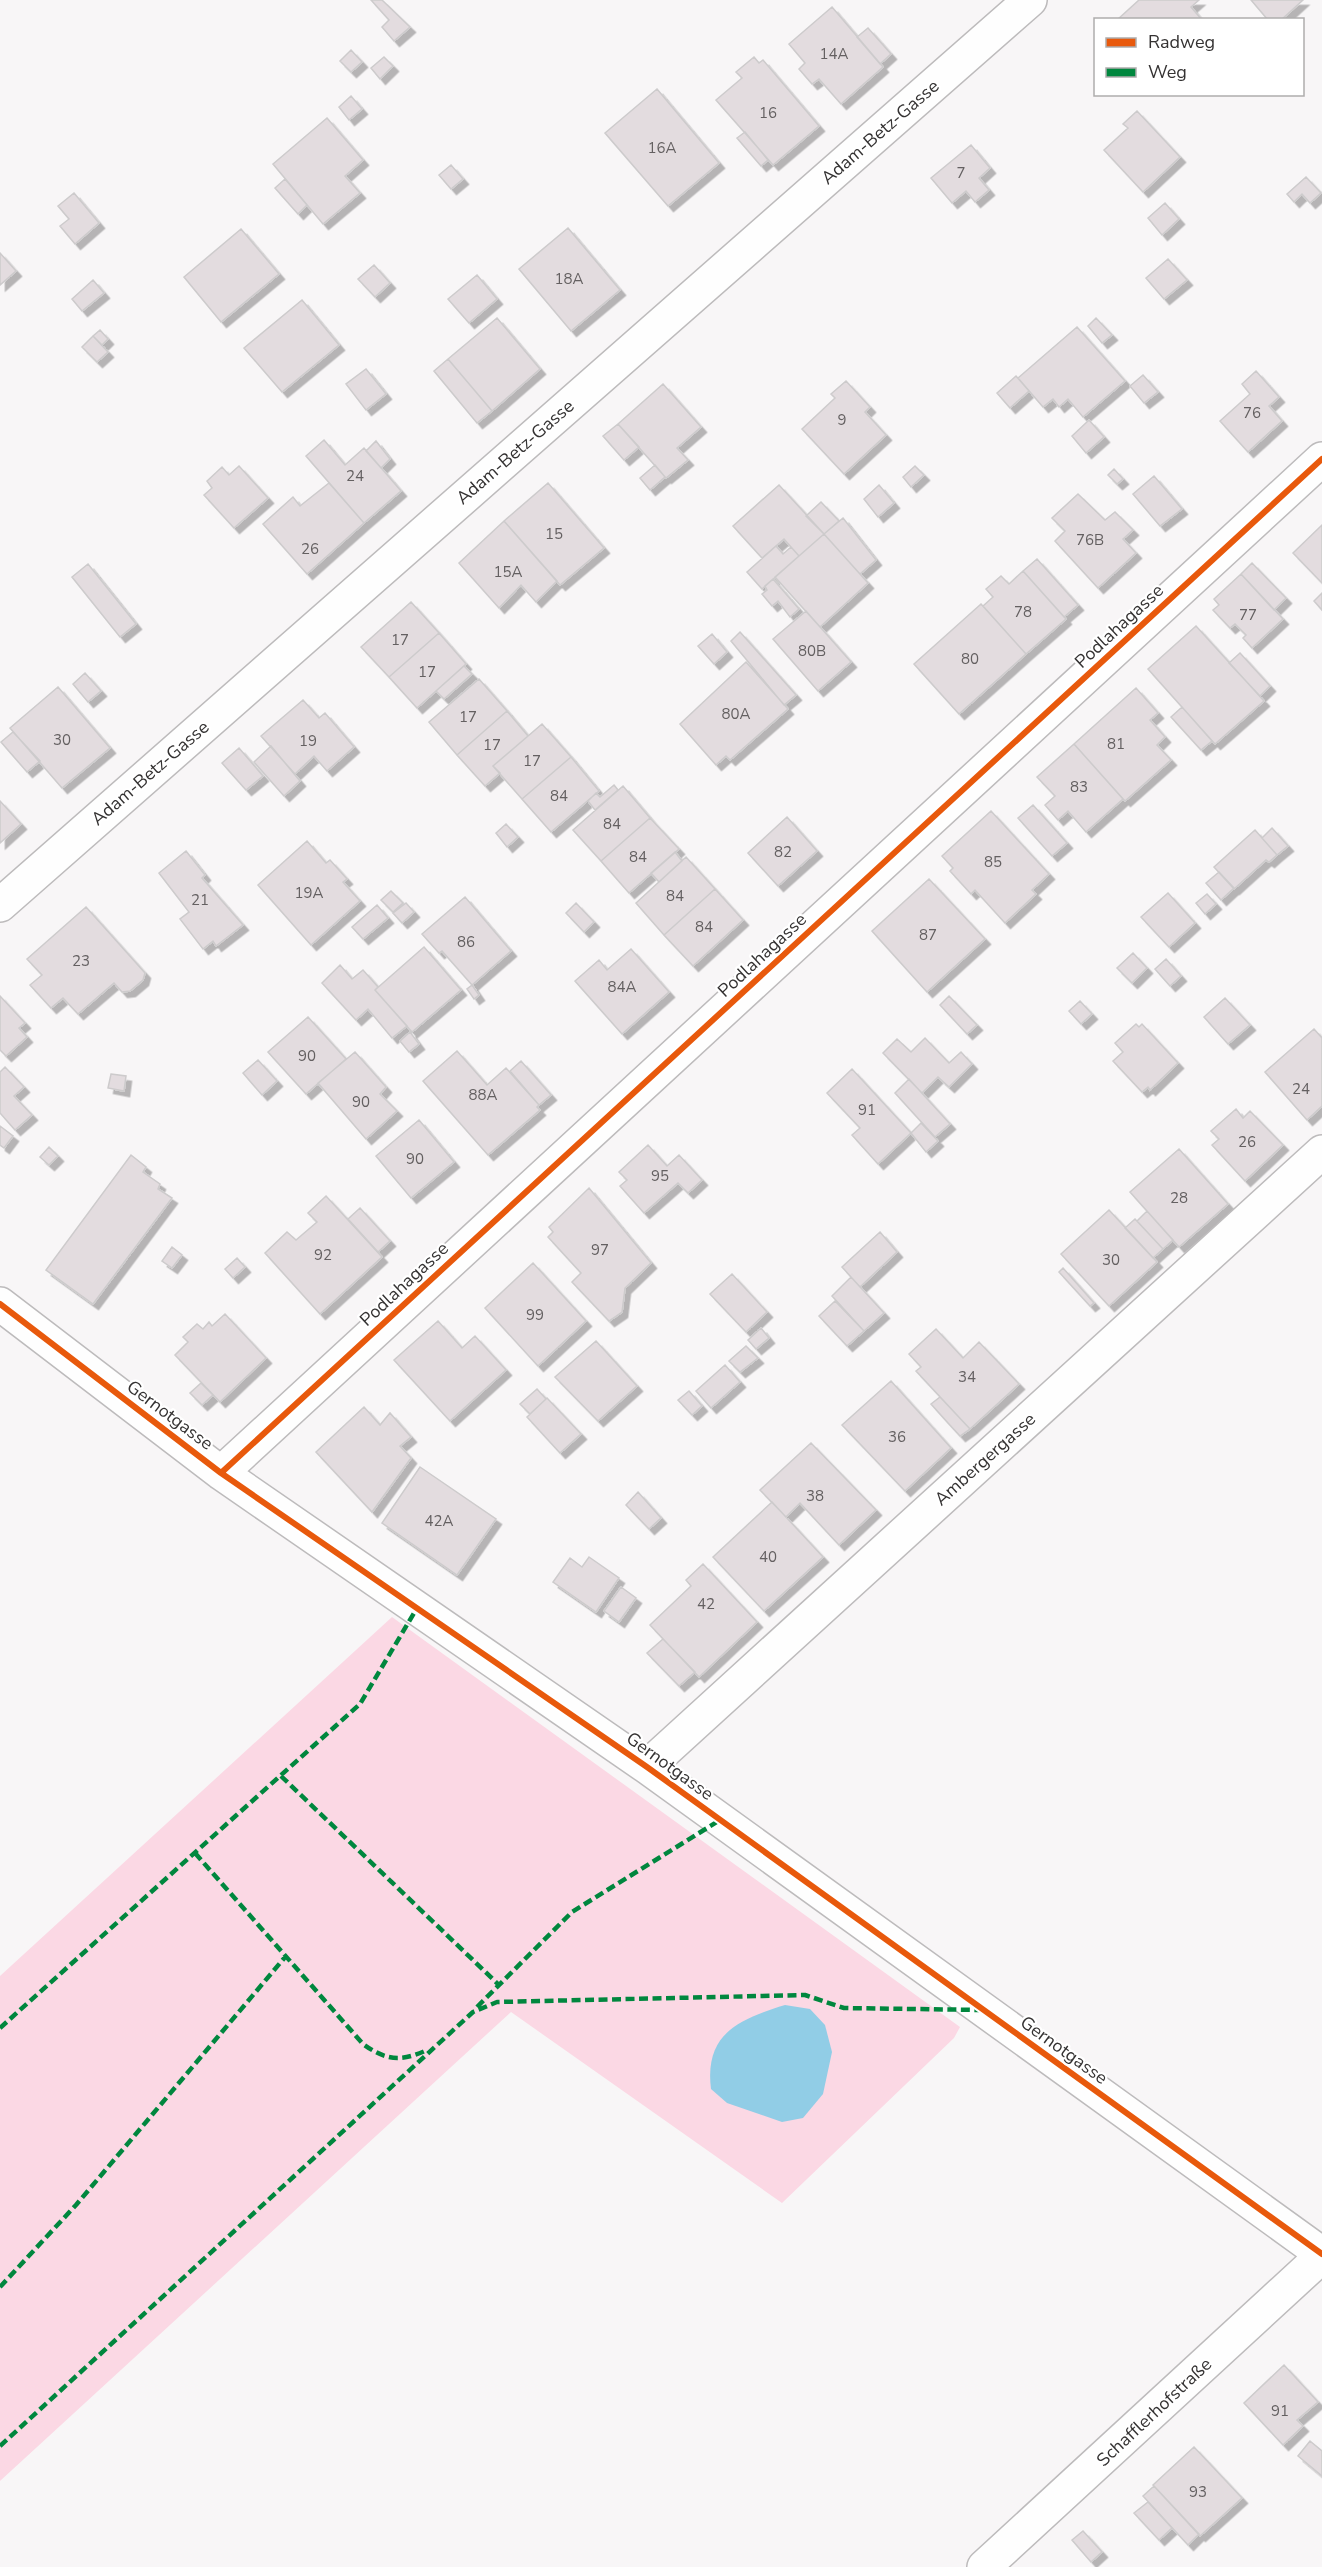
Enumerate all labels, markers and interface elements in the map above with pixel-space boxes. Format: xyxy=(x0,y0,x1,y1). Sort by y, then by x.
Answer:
legend xyxy=(1094,18,1304,96)
text: Radweg xyxy=(1148,30,1215,54)
house number: 14A xyxy=(820,44,849,64)
text: Weg xyxy=(1148,60,1187,84)
street label: Adam-Betz-Gasse xyxy=(816,74,944,190)
house number: 16 xyxy=(759,103,777,123)
house number: 16A xyxy=(648,138,677,158)
house number: 7 xyxy=(956,163,966,183)
house number: 18A xyxy=(555,269,584,289)
street label: Adam-Betz-Gasse xyxy=(451,394,579,510)
house number: 76 xyxy=(1243,403,1261,423)
house number: 9 xyxy=(837,410,847,430)
house number: 24 xyxy=(346,466,364,486)
house number: 15 xyxy=(545,524,563,544)
house number: 76B xyxy=(1076,530,1104,550)
house number: 26 xyxy=(301,539,319,559)
house number: 15A xyxy=(494,562,523,582)
street label: Podlahagasse xyxy=(1069,579,1169,673)
house number: 78 xyxy=(1014,602,1032,622)
house number: 77 xyxy=(1239,605,1257,625)
house number: 17 xyxy=(391,630,409,650)
house number: 80B xyxy=(798,641,826,661)
house number: 80 xyxy=(961,649,979,669)
house number: 17 xyxy=(418,662,436,682)
house number: 80A xyxy=(722,704,751,724)
house number: 17 xyxy=(459,707,477,727)
street label: Adam-Betz-Gasse xyxy=(86,715,214,831)
house number: 30 xyxy=(53,730,71,750)
house number: 19 xyxy=(299,731,317,751)
house number: 81 xyxy=(1107,734,1125,754)
house number: 17 xyxy=(483,735,501,755)
house number: 17 xyxy=(523,751,541,771)
house number: 83 xyxy=(1070,777,1088,797)
house number: 84 xyxy=(550,786,568,806)
house number: 84 xyxy=(603,814,621,834)
house number: 82 xyxy=(774,842,792,862)
house number: 84 xyxy=(629,847,647,867)
house number: 85 xyxy=(984,852,1002,872)
house number: 19A xyxy=(295,883,324,903)
house number: 84 xyxy=(666,886,684,906)
house number: 21 xyxy=(191,890,209,910)
street label: Podlahagasse xyxy=(712,908,812,1002)
house number: 84 xyxy=(695,917,713,937)
house number: 87 xyxy=(919,925,937,945)
house number: 86 xyxy=(457,932,475,952)
house number: 23 xyxy=(72,951,90,971)
house number: 84A xyxy=(608,977,637,997)
house number: 90 xyxy=(298,1046,316,1066)
house number: 24 xyxy=(1292,1079,1310,1099)
house number: 88A xyxy=(469,1085,498,1105)
house number: 90 xyxy=(352,1092,370,1112)
house number: 91 xyxy=(858,1100,876,1120)
house number: 26 xyxy=(1238,1132,1256,1152)
house number: 90 xyxy=(406,1149,424,1169)
house number: 95 xyxy=(651,1166,669,1186)
house number: 28 xyxy=(1170,1188,1188,1208)
street label: Podlahagasse xyxy=(354,1237,454,1331)
house number: 97 xyxy=(591,1240,609,1260)
house number: 92 xyxy=(314,1245,332,1265)
house number: 30 xyxy=(1102,1250,1120,1270)
house number: 99 xyxy=(526,1305,544,1325)
house number: 34 xyxy=(958,1367,976,1387)
street label: Gernotgasse xyxy=(122,1375,218,1455)
street label: Ambergergasse xyxy=(929,1407,1041,1511)
house number: 36 xyxy=(888,1427,906,1447)
house number: 38 xyxy=(806,1486,824,1506)
house number: 42A xyxy=(425,1511,454,1531)
house number: 40 xyxy=(759,1547,777,1567)
house number: 42 xyxy=(697,1594,715,1614)
street label: Gernotgasse xyxy=(622,1726,718,1806)
street label: Gernotgasse xyxy=(1016,2010,1112,2090)
street label: Schafflerhofstraße xyxy=(1091,2352,1217,2472)
house number: 91 xyxy=(1271,2401,1289,2421)
house number: 93 xyxy=(1189,2482,1207,2502)

